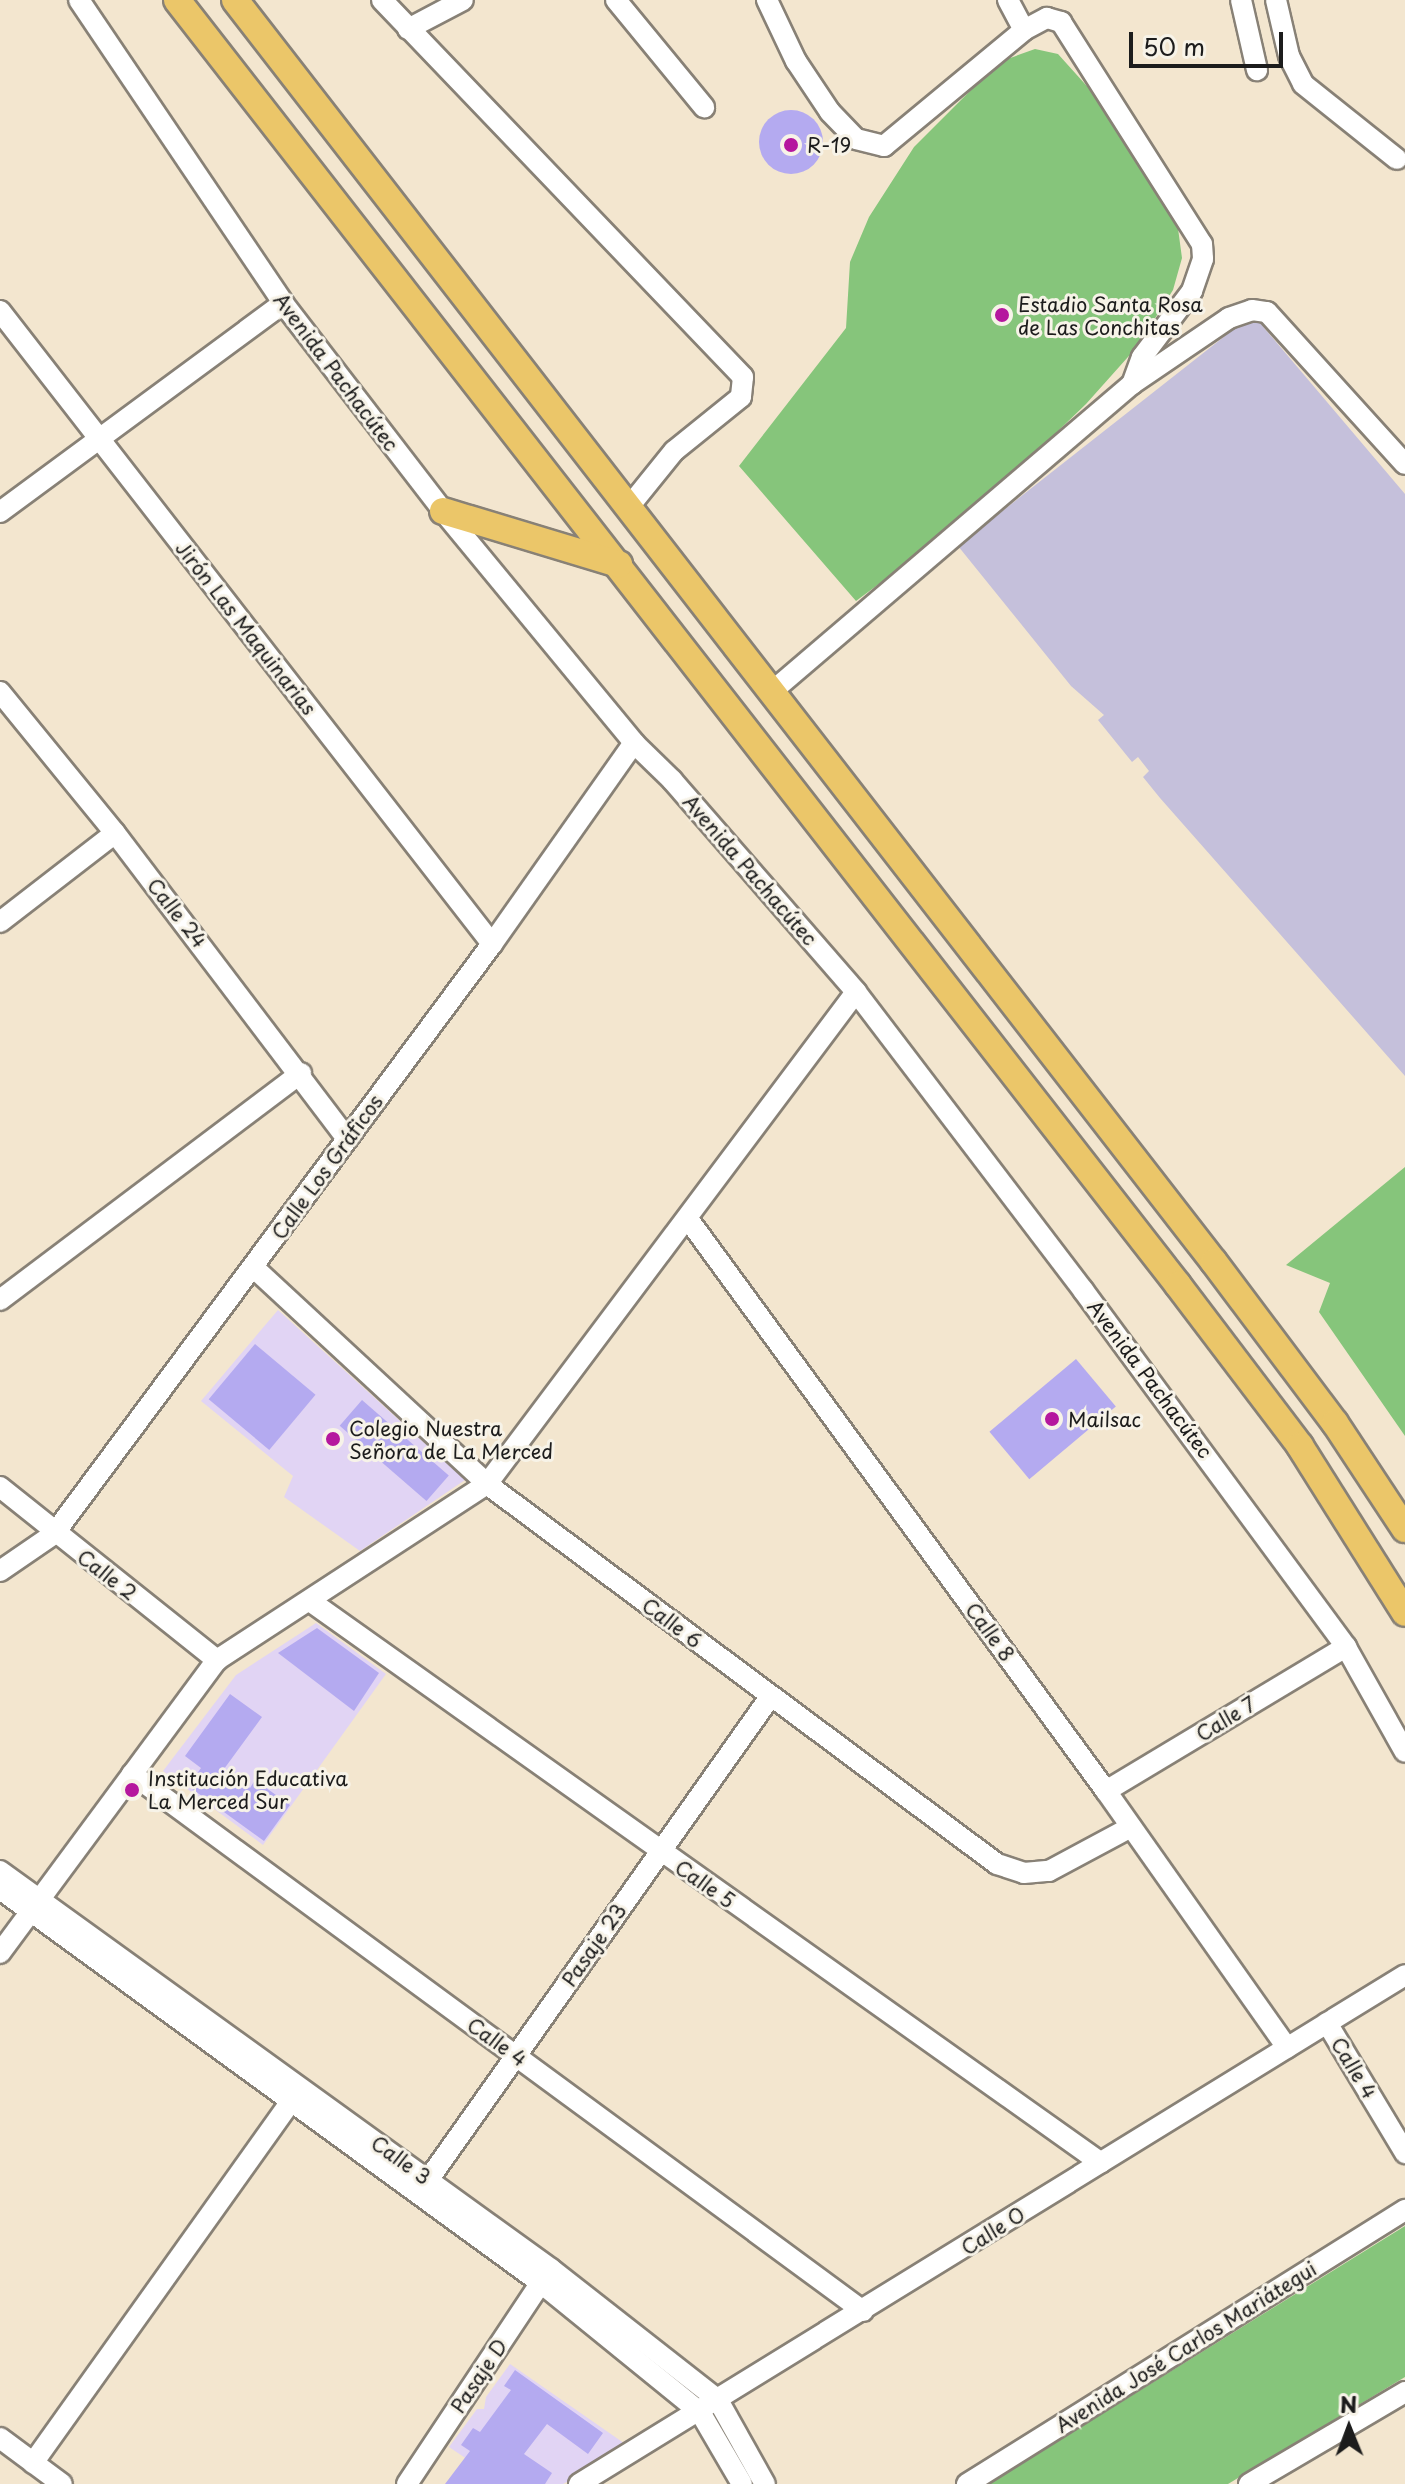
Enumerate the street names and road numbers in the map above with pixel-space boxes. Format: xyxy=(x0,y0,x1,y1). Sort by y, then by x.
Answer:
street label: Avenida Pachacútec xyxy=(269,289,403,455)
street label: Jirón Las Maquinarias xyxy=(170,536,322,720)
street label: Avenida Pachacútec xyxy=(679,791,821,949)
street label: Calle 24 xyxy=(142,873,212,953)
street label: Calle Los Gráficos xyxy=(266,1089,388,1245)
street label: Avenida Pachacútec xyxy=(1083,1296,1217,1462)
street label: Calle 2 xyxy=(72,1544,142,1606)
street label: Calle 6 xyxy=(637,1593,707,1653)
street label: Calle 8 xyxy=(960,1598,1020,1666)
street label: Calle 7 xyxy=(1191,1692,1261,1746)
street label: Calle 5 xyxy=(670,1855,740,1913)
street label: Pasaje 23 xyxy=(557,1899,631,1991)
street label: Calle 4 xyxy=(462,2012,532,2072)
street label: Calle 4 xyxy=(1326,2032,1382,2104)
street label: Calle 3 xyxy=(366,2130,436,2190)
street label: Calle O xyxy=(956,2202,1030,2260)
street label: Avenida José Carlos Mariátegui xyxy=(1051,2257,1321,2437)
street label: Pasaje D xyxy=(446,2334,512,2418)

